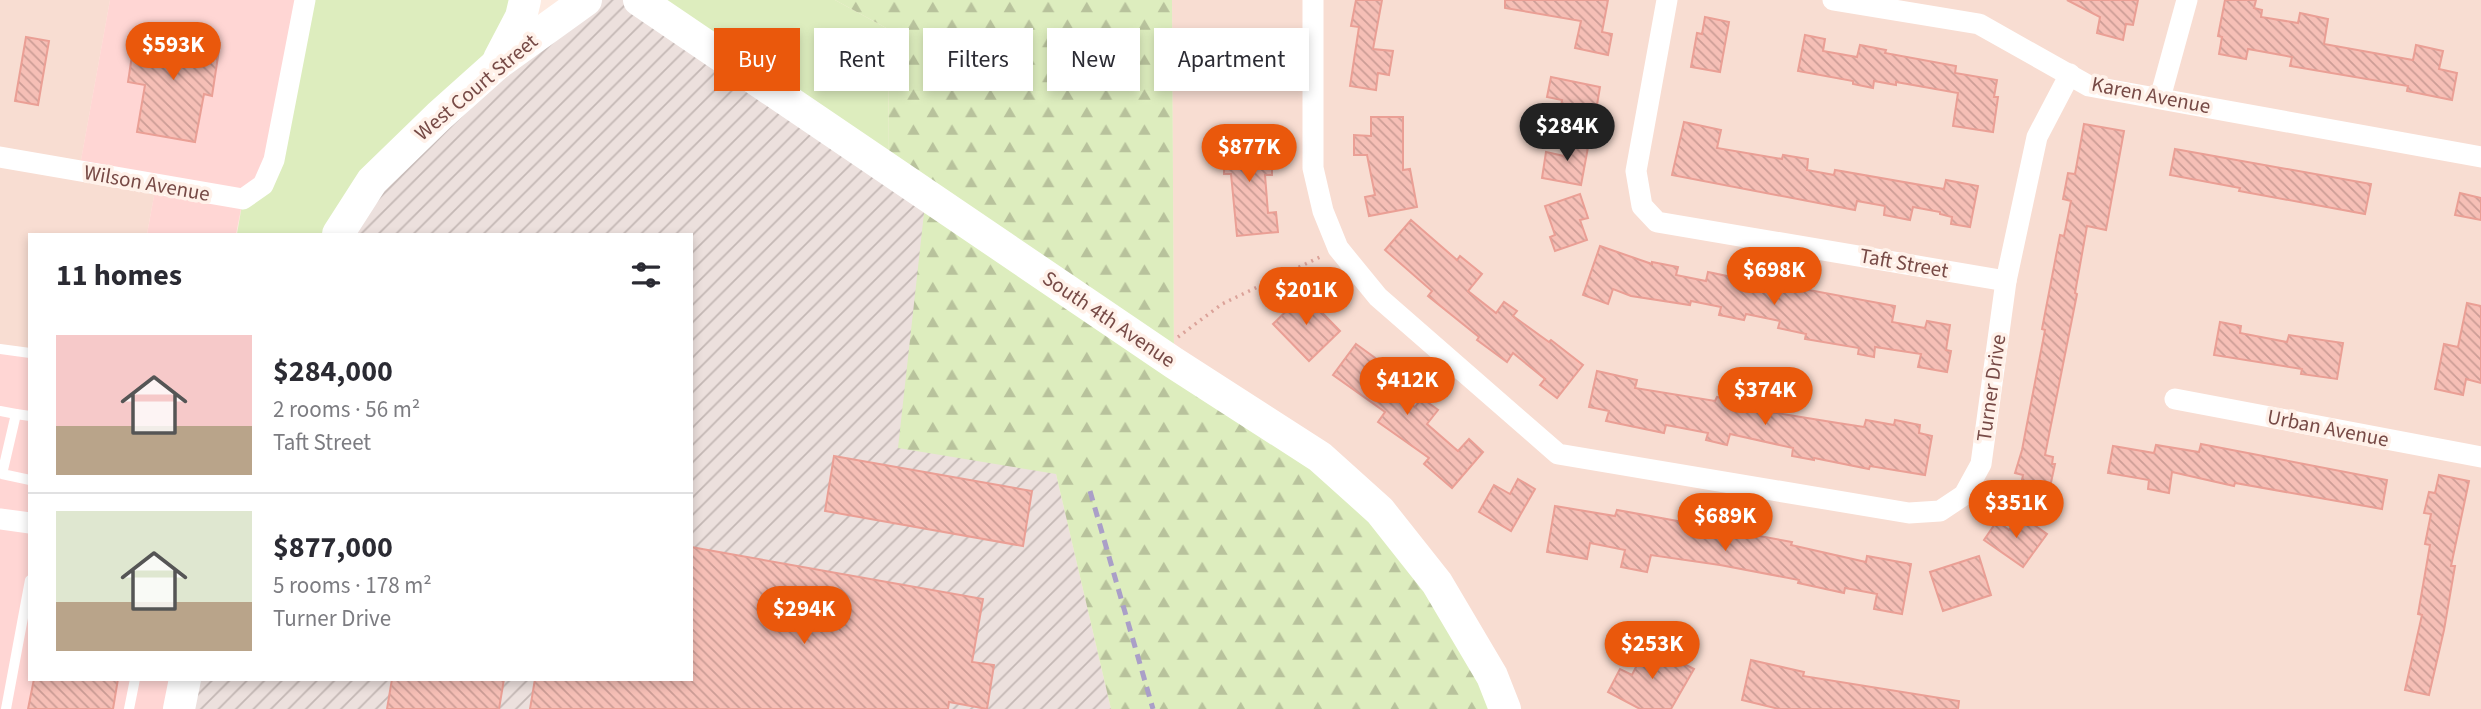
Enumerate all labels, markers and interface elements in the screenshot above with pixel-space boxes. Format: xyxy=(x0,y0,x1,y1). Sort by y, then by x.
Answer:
pin: $593K xyxy=(124,22,222,82)
street label: West Court Street xyxy=(408,26,544,148)
text: $593K xyxy=(142,28,204,61)
chip: Buy xyxy=(714,28,800,91)
chip: Rent xyxy=(814,28,909,91)
chip: Filters xyxy=(923,28,1033,91)
chip: New xyxy=(1047,28,1140,91)
chip: Apartment xyxy=(1154,28,1309,91)
street label: Karen Avenue xyxy=(2089,69,2213,121)
pin: $284K xyxy=(1518,104,1616,163)
text: $284K xyxy=(1536,109,1598,142)
pin: $877K xyxy=(1200,124,1298,184)
text: $877K xyxy=(1218,130,1280,163)
street label: Wilson Avenue xyxy=(82,157,212,209)
street label: Taft Street xyxy=(1857,240,1951,286)
pin: $698K xyxy=(1725,247,1823,307)
text: $698K xyxy=(1743,253,1805,286)
text: 11 homes xyxy=(56,254,182,297)
icon: filters xyxy=(627,256,665,294)
street label: South 4th Avenue xyxy=(1037,263,1181,375)
pin: $201K xyxy=(1257,268,1355,327)
text: $201K xyxy=(1275,273,1337,306)
street label: Turner Drive xyxy=(1969,332,2013,444)
text: $284,000 xyxy=(273,350,393,393)
pin: $412K xyxy=(1358,358,1456,417)
icon: home xyxy=(112,363,196,447)
text: $412K xyxy=(1376,363,1438,396)
pin: $374K xyxy=(1716,368,1814,427)
text: $374K xyxy=(1734,373,1796,406)
text: 2 rooms · 56 m² xyxy=(273,393,420,426)
street label: Urban Avenue xyxy=(2265,402,2391,454)
text: Taft Street xyxy=(273,426,371,459)
pin: $351K xyxy=(1967,480,2065,540)
text: $351K xyxy=(1985,486,2047,519)
pin: $689K xyxy=(1676,494,1774,553)
text: $689K xyxy=(1694,499,1756,532)
text: $877,000 xyxy=(273,526,393,569)
icon: home xyxy=(112,539,196,623)
text: 5 rooms · 178 m² xyxy=(273,569,432,602)
pin: $294K xyxy=(755,586,853,646)
text: $294K xyxy=(773,592,835,625)
text: Turner Drive xyxy=(273,602,391,635)
pin: $253K xyxy=(1603,622,1701,681)
text: $253K xyxy=(1621,627,1683,660)

